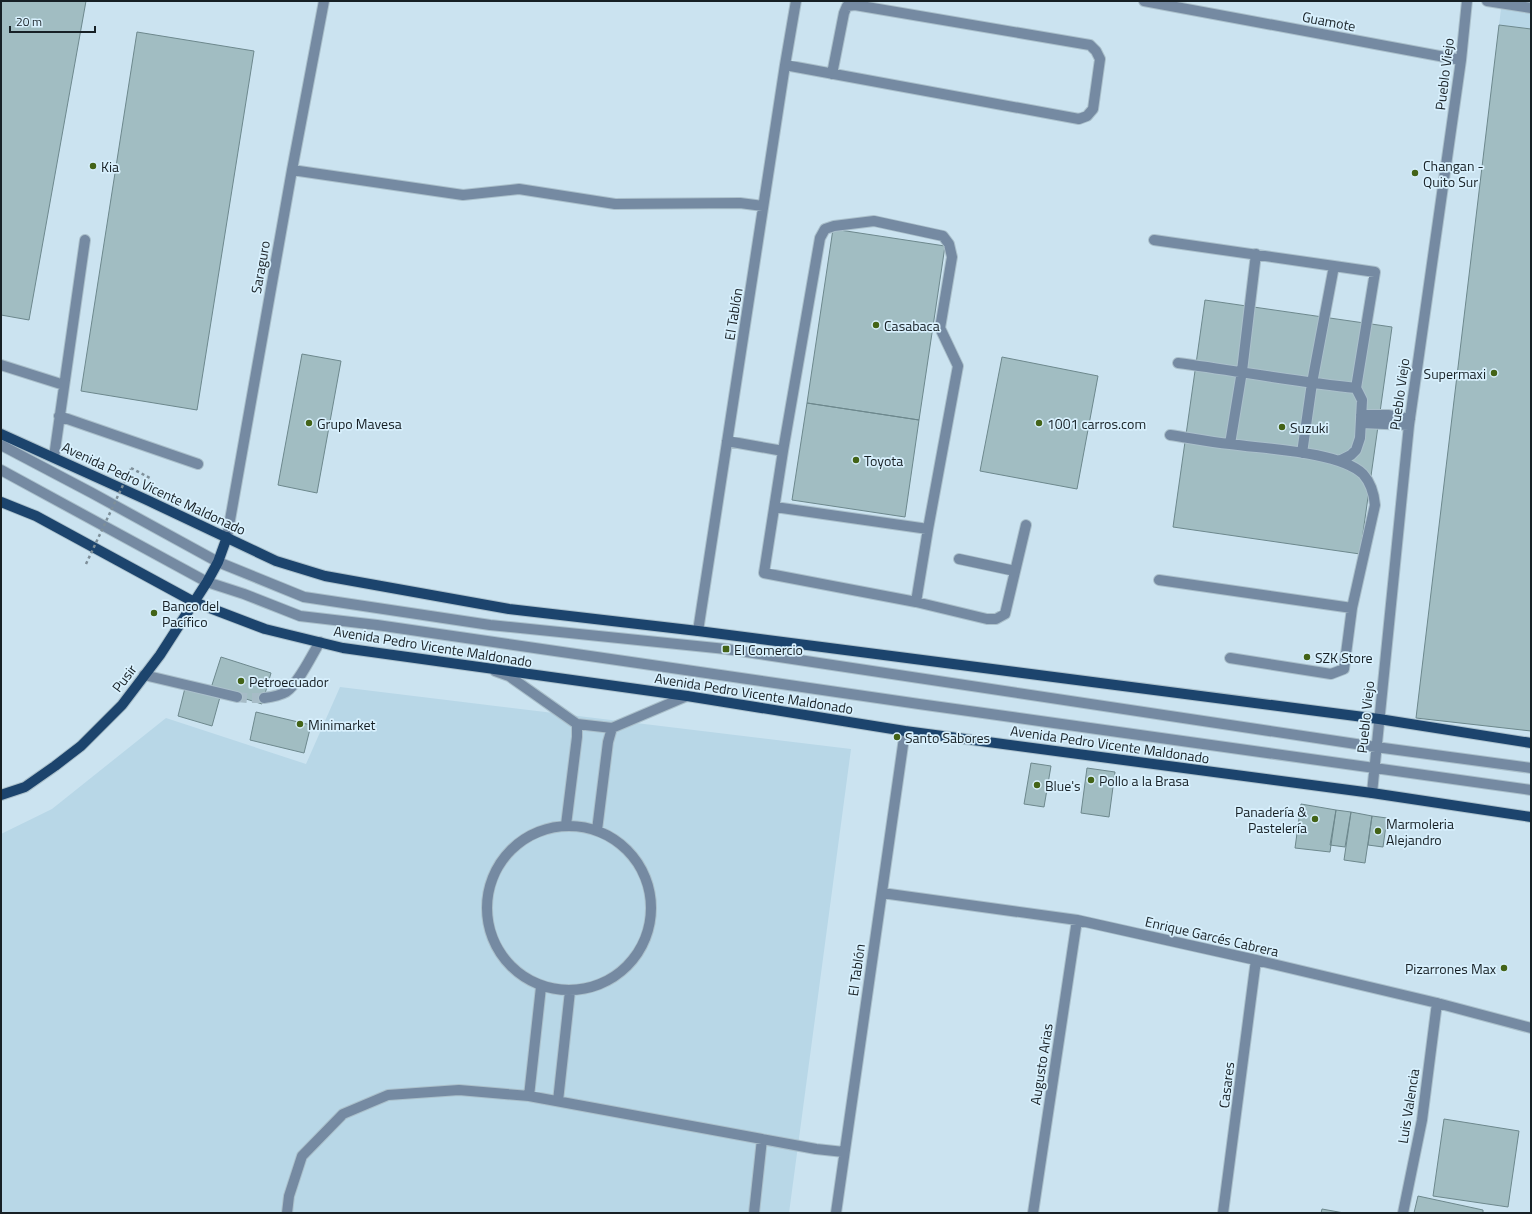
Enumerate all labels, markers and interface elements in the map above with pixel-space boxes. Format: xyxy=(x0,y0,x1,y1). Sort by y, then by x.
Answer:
street label: Guamote xyxy=(1300,6,1358,36)
scale bar xyxy=(10,8,95,34)
text: 20 m xyxy=(16,12,42,31)
street label: Pueblo Viejo xyxy=(1429,37,1459,111)
place label: Changan - Quito Sur xyxy=(1423,155,1484,192)
place label: Kia xyxy=(101,156,119,177)
marker: Kia xyxy=(88,161,98,171)
marker: Changan - Quito Sur xyxy=(1410,168,1420,178)
street label: Saraguro xyxy=(245,239,275,295)
street label: El Tablón xyxy=(719,286,747,342)
place label: Casabaca xyxy=(884,315,940,336)
marker: Casabaca xyxy=(871,320,881,330)
street label: Pueblo Viejo xyxy=(1384,357,1414,431)
place label: Supermaxi xyxy=(1424,363,1486,384)
marker: Supermaxi xyxy=(1489,368,1499,378)
place label: Grupo Mavesa xyxy=(317,413,402,434)
place label: 1001 carros.com xyxy=(1047,413,1146,434)
place label: Suzuki xyxy=(1290,417,1329,438)
marker: Grupo Mavesa xyxy=(304,418,314,428)
marker: 1001 carros.com xyxy=(1034,418,1044,428)
marker: Suzuki xyxy=(1277,422,1287,432)
street label: Avenida Pedro Vicente Maldonado xyxy=(59,436,249,540)
place label: Toyota xyxy=(864,450,903,471)
marker: Toyota xyxy=(851,455,861,465)
place label: Banco del Pacífico xyxy=(162,595,219,632)
marker: Banco del Pacífico xyxy=(149,608,159,618)
street label: Avenida Pedro Vicente Maldonado xyxy=(332,620,534,672)
place label: El Comercio xyxy=(734,639,803,660)
marker: El Comercio xyxy=(721,644,731,654)
place label: SZK Store xyxy=(1315,647,1373,668)
marker: SZK Store xyxy=(1302,652,1312,662)
street label: Pusir xyxy=(107,660,142,696)
street label: Avenida Pedro Vicente Maldonado xyxy=(653,667,855,719)
place label: Petroecuador xyxy=(249,671,329,692)
marker: Petroecuador xyxy=(236,676,246,686)
street label: Pueblo Viejo xyxy=(1351,680,1379,754)
place label: Minimarket xyxy=(308,714,376,735)
marker: Minimarket xyxy=(295,719,305,729)
street label: Avenida Pedro Vicente Maldonado xyxy=(1009,720,1211,768)
place label: Santo Sabores xyxy=(905,727,990,748)
marker: Santo Sabores xyxy=(892,732,902,742)
place label: Pollo a la Brasa xyxy=(1099,770,1189,791)
place label: Blue's xyxy=(1045,775,1081,796)
marker: Pollo a la Brasa xyxy=(1086,775,1096,785)
marker: Blue's xyxy=(1032,780,1042,790)
place label: Panadería & Pastelería xyxy=(1235,801,1307,838)
place label: Marmoleria Alejandro xyxy=(1386,813,1454,850)
marker: Panadería & Pastelería xyxy=(1310,814,1320,824)
marker: Marmoleria Alejandro xyxy=(1373,826,1383,836)
street label: Enrique Garcés Cabrera xyxy=(1143,910,1281,962)
street label: El Tablón xyxy=(842,942,870,998)
place label: Pizarrones Max xyxy=(1405,958,1497,979)
marker: Pizarrones Max xyxy=(1499,963,1509,973)
street label: Augusto Arias xyxy=(1024,1022,1058,1106)
street label: Casares xyxy=(1213,1061,1239,1109)
street label: Luis Valencia xyxy=(1392,1067,1424,1145)

